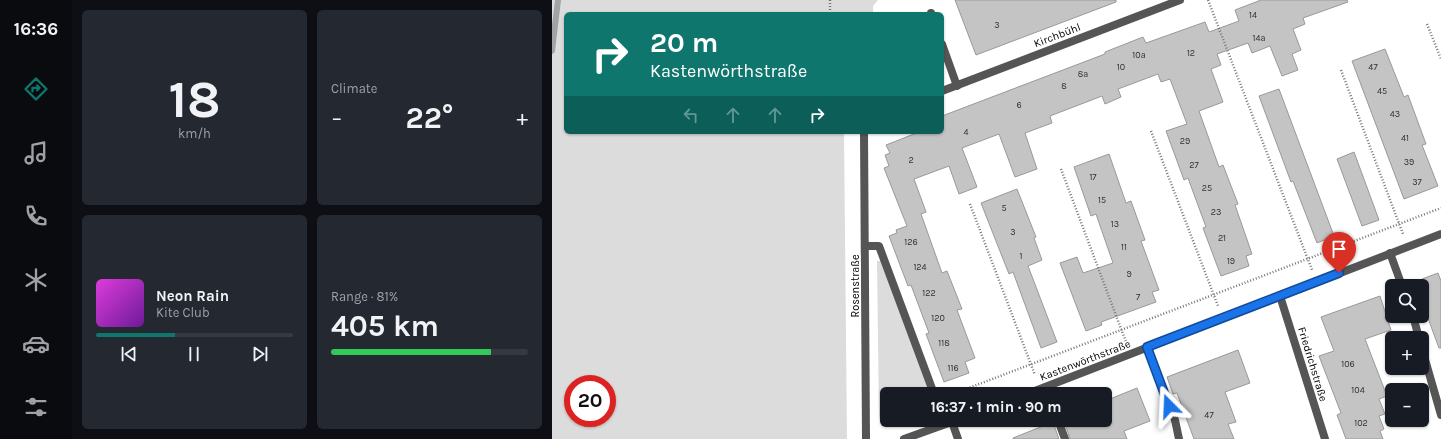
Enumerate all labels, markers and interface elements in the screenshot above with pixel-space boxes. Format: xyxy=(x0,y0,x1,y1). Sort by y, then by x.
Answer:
house number: 14 xyxy=(1249,10,1257,20)
text: 16:36 xyxy=(14,18,58,40)
house number: 3 xyxy=(994,20,1000,30)
street label: Kirchbühl xyxy=(1032,21,1082,50)
text: 20 m xyxy=(650,26,718,59)
icon: right xyxy=(584,28,636,80)
house number: 14a xyxy=(1253,33,1266,43)
house number: 12 xyxy=(1187,48,1195,58)
house number: 10a xyxy=(1132,50,1146,60)
text: Kastenwörthstraße xyxy=(650,60,807,82)
house number: 10 xyxy=(1117,62,1125,72)
house number: 47 xyxy=(1368,62,1378,72)
text: 18 xyxy=(168,69,221,130)
house number: 8a xyxy=(1078,69,1088,79)
icon: directions xyxy=(22,75,50,103)
text: Climate xyxy=(331,81,377,96)
house number: 8 xyxy=(1061,81,1067,91)
house number: 45 xyxy=(1377,86,1387,96)
text: 22° xyxy=(406,100,453,136)
house number: 6 xyxy=(1016,100,1022,110)
icon: left xyxy=(680,104,702,126)
icon: ahead xyxy=(722,104,744,126)
icon: ahead xyxy=(764,104,786,126)
icon: right xyxy=(806,104,828,126)
text: − xyxy=(331,105,343,131)
text: + xyxy=(516,105,528,131)
house number: 43 xyxy=(1390,109,1400,119)
text: km/h xyxy=(178,126,211,141)
house number: 4 xyxy=(963,127,969,137)
house number: 41 xyxy=(1401,133,1409,143)
house number: 29 xyxy=(1180,136,1190,146)
icon: music xyxy=(22,139,50,167)
house number: 2 xyxy=(908,155,914,165)
house number: 39 xyxy=(1404,157,1414,167)
house number: 27 xyxy=(1189,160,1199,170)
house number: 17 xyxy=(1089,172,1097,182)
house number: 37 xyxy=(1412,177,1423,187)
house number: 25 xyxy=(1202,183,1212,193)
house number: 15 xyxy=(1098,195,1106,205)
icon: phone xyxy=(22,202,50,230)
house number: 5 xyxy=(1001,203,1007,213)
house number: 23 xyxy=(1211,207,1221,217)
house number: 13 xyxy=(1111,219,1119,229)
house number: 3 xyxy=(1010,227,1016,237)
pin xyxy=(1322,232,1356,273)
house number: 21 xyxy=(1218,233,1226,243)
house number: 126 xyxy=(904,237,918,247)
icon: arrive xyxy=(1328,238,1350,260)
house number: 11 xyxy=(1121,242,1127,252)
house number: 1 xyxy=(1020,251,1023,261)
street label: Rosenstraße xyxy=(849,254,862,318)
house number: 19 xyxy=(1227,256,1235,266)
house number: 124 xyxy=(913,262,927,272)
icon: climate xyxy=(22,266,50,294)
house number: 9 xyxy=(1126,269,1132,279)
map controls xyxy=(1385,279,1429,427)
button: search xyxy=(1385,279,1429,323)
text: Neon Rain xyxy=(156,287,229,305)
house number: 122 xyxy=(922,288,936,298)
text: Range · 81% xyxy=(331,289,398,304)
house number: 7 xyxy=(1136,292,1141,302)
text: Kite Club xyxy=(156,305,210,320)
text: 405 km xyxy=(331,308,439,344)
house number: 120 xyxy=(931,313,945,323)
street label: Friedrichstraße xyxy=(1295,325,1330,403)
icon: car xyxy=(22,330,50,358)
button: + xyxy=(1385,331,1429,375)
street label: Kastenwörthstraße xyxy=(1038,337,1133,384)
house number: 118 xyxy=(938,338,950,348)
icon: previous xyxy=(118,343,140,365)
icon: pause xyxy=(183,343,205,365)
icon: next xyxy=(249,343,271,365)
house number: 106 xyxy=(1341,359,1355,369)
house number: 116 xyxy=(947,363,959,373)
speed limit sign: 20 xyxy=(564,375,616,427)
button: − xyxy=(1385,383,1429,427)
position arrow xyxy=(1148,385,1190,427)
house number: 104 xyxy=(1351,385,1365,395)
icon: filters xyxy=(22,393,50,421)
text: 16:37 · 1 min · 90 m xyxy=(930,398,1062,416)
house number: 47 xyxy=(1204,410,1214,420)
house number: 102 xyxy=(1354,418,1368,428)

